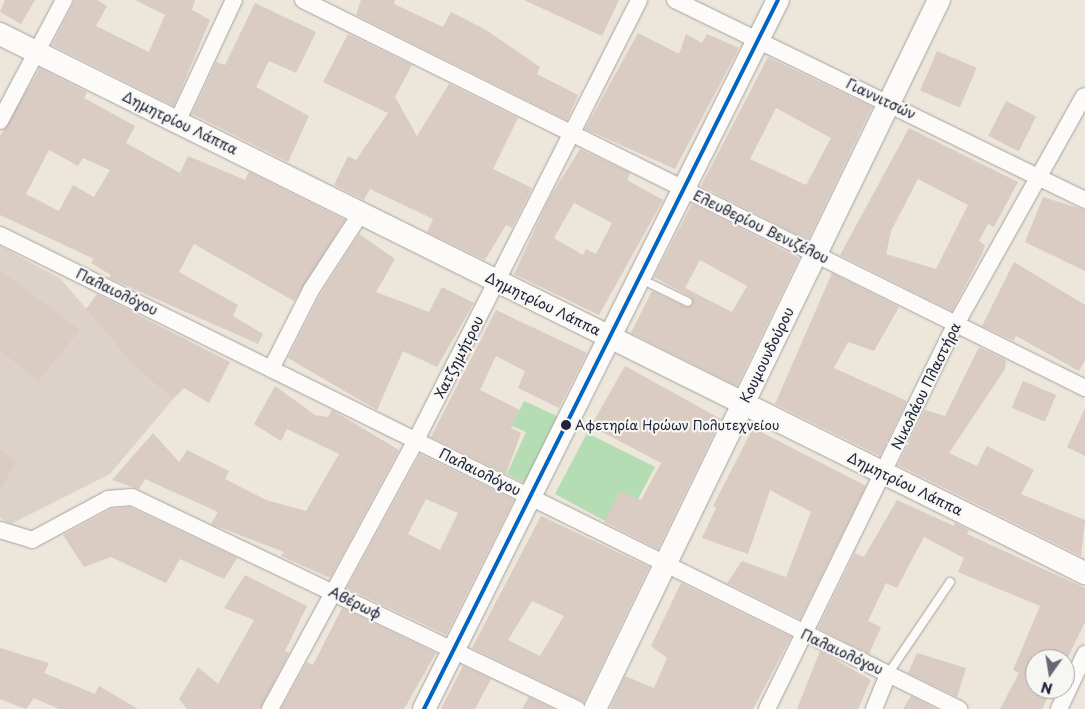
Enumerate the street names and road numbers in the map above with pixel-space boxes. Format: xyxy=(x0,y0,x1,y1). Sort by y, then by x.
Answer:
street label: Γιαννιτσών xyxy=(843,75,919,123)
street label: Δημητρίου Λάππα xyxy=(120,88,240,158)
street label: Ελευθερίου Βενιζέλου xyxy=(690,187,832,267)
street label: Παλαιολόγου xyxy=(73,265,161,319)
street label: Δημητρίου Λάππα xyxy=(483,269,603,339)
street label: Κουμουνδούρου xyxy=(737,305,797,405)
street label: Χατζημήτρου xyxy=(431,313,487,401)
street label: Νικολάου Πλαστήρα xyxy=(888,319,964,453)
street label: Παλαιολόγου xyxy=(436,445,524,499)
street label: Δημητρίου Λάππα xyxy=(845,449,965,519)
street label: Αβέρωφ xyxy=(326,583,384,623)
street label: Παλαιολόγου xyxy=(798,626,886,678)

